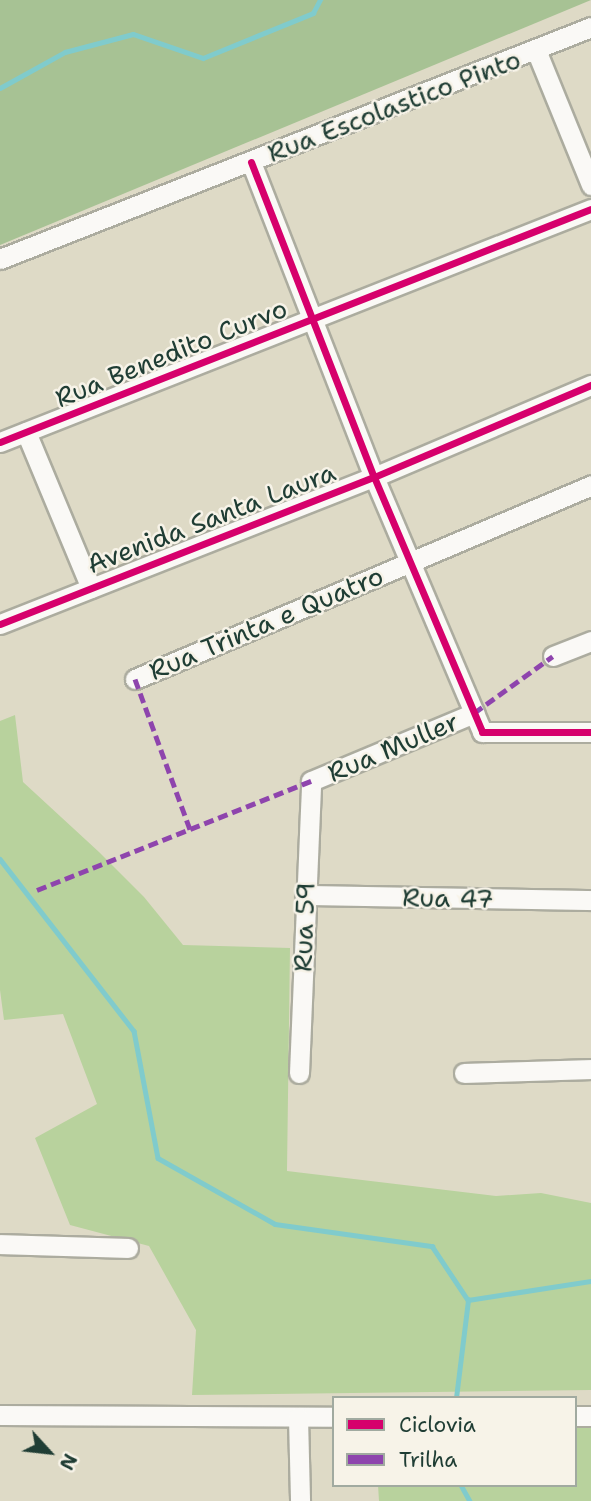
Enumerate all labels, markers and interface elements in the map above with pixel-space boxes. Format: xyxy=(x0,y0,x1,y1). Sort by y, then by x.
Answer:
street label: Rua Escolastico Pinto xyxy=(263,43,525,169)
street label: Rua Benedito Curvo xyxy=(51,292,291,414)
street label: Avenida Santa Laura xyxy=(82,456,340,580)
street label: Rua Trinta e Quatro xyxy=(144,560,388,686)
street label: Rua Muller xyxy=(323,705,463,789)
street label: Rua 59 xyxy=(287,881,321,973)
street label: Rua 47 xyxy=(402,882,494,914)
legend xyxy=(332,1396,577,1487)
text: Ciclovia xyxy=(399,1411,476,1439)
north arrow xyxy=(14,1417,84,1487)
text: Trilha xyxy=(399,1446,457,1474)
text: N xyxy=(54,1449,83,1474)

